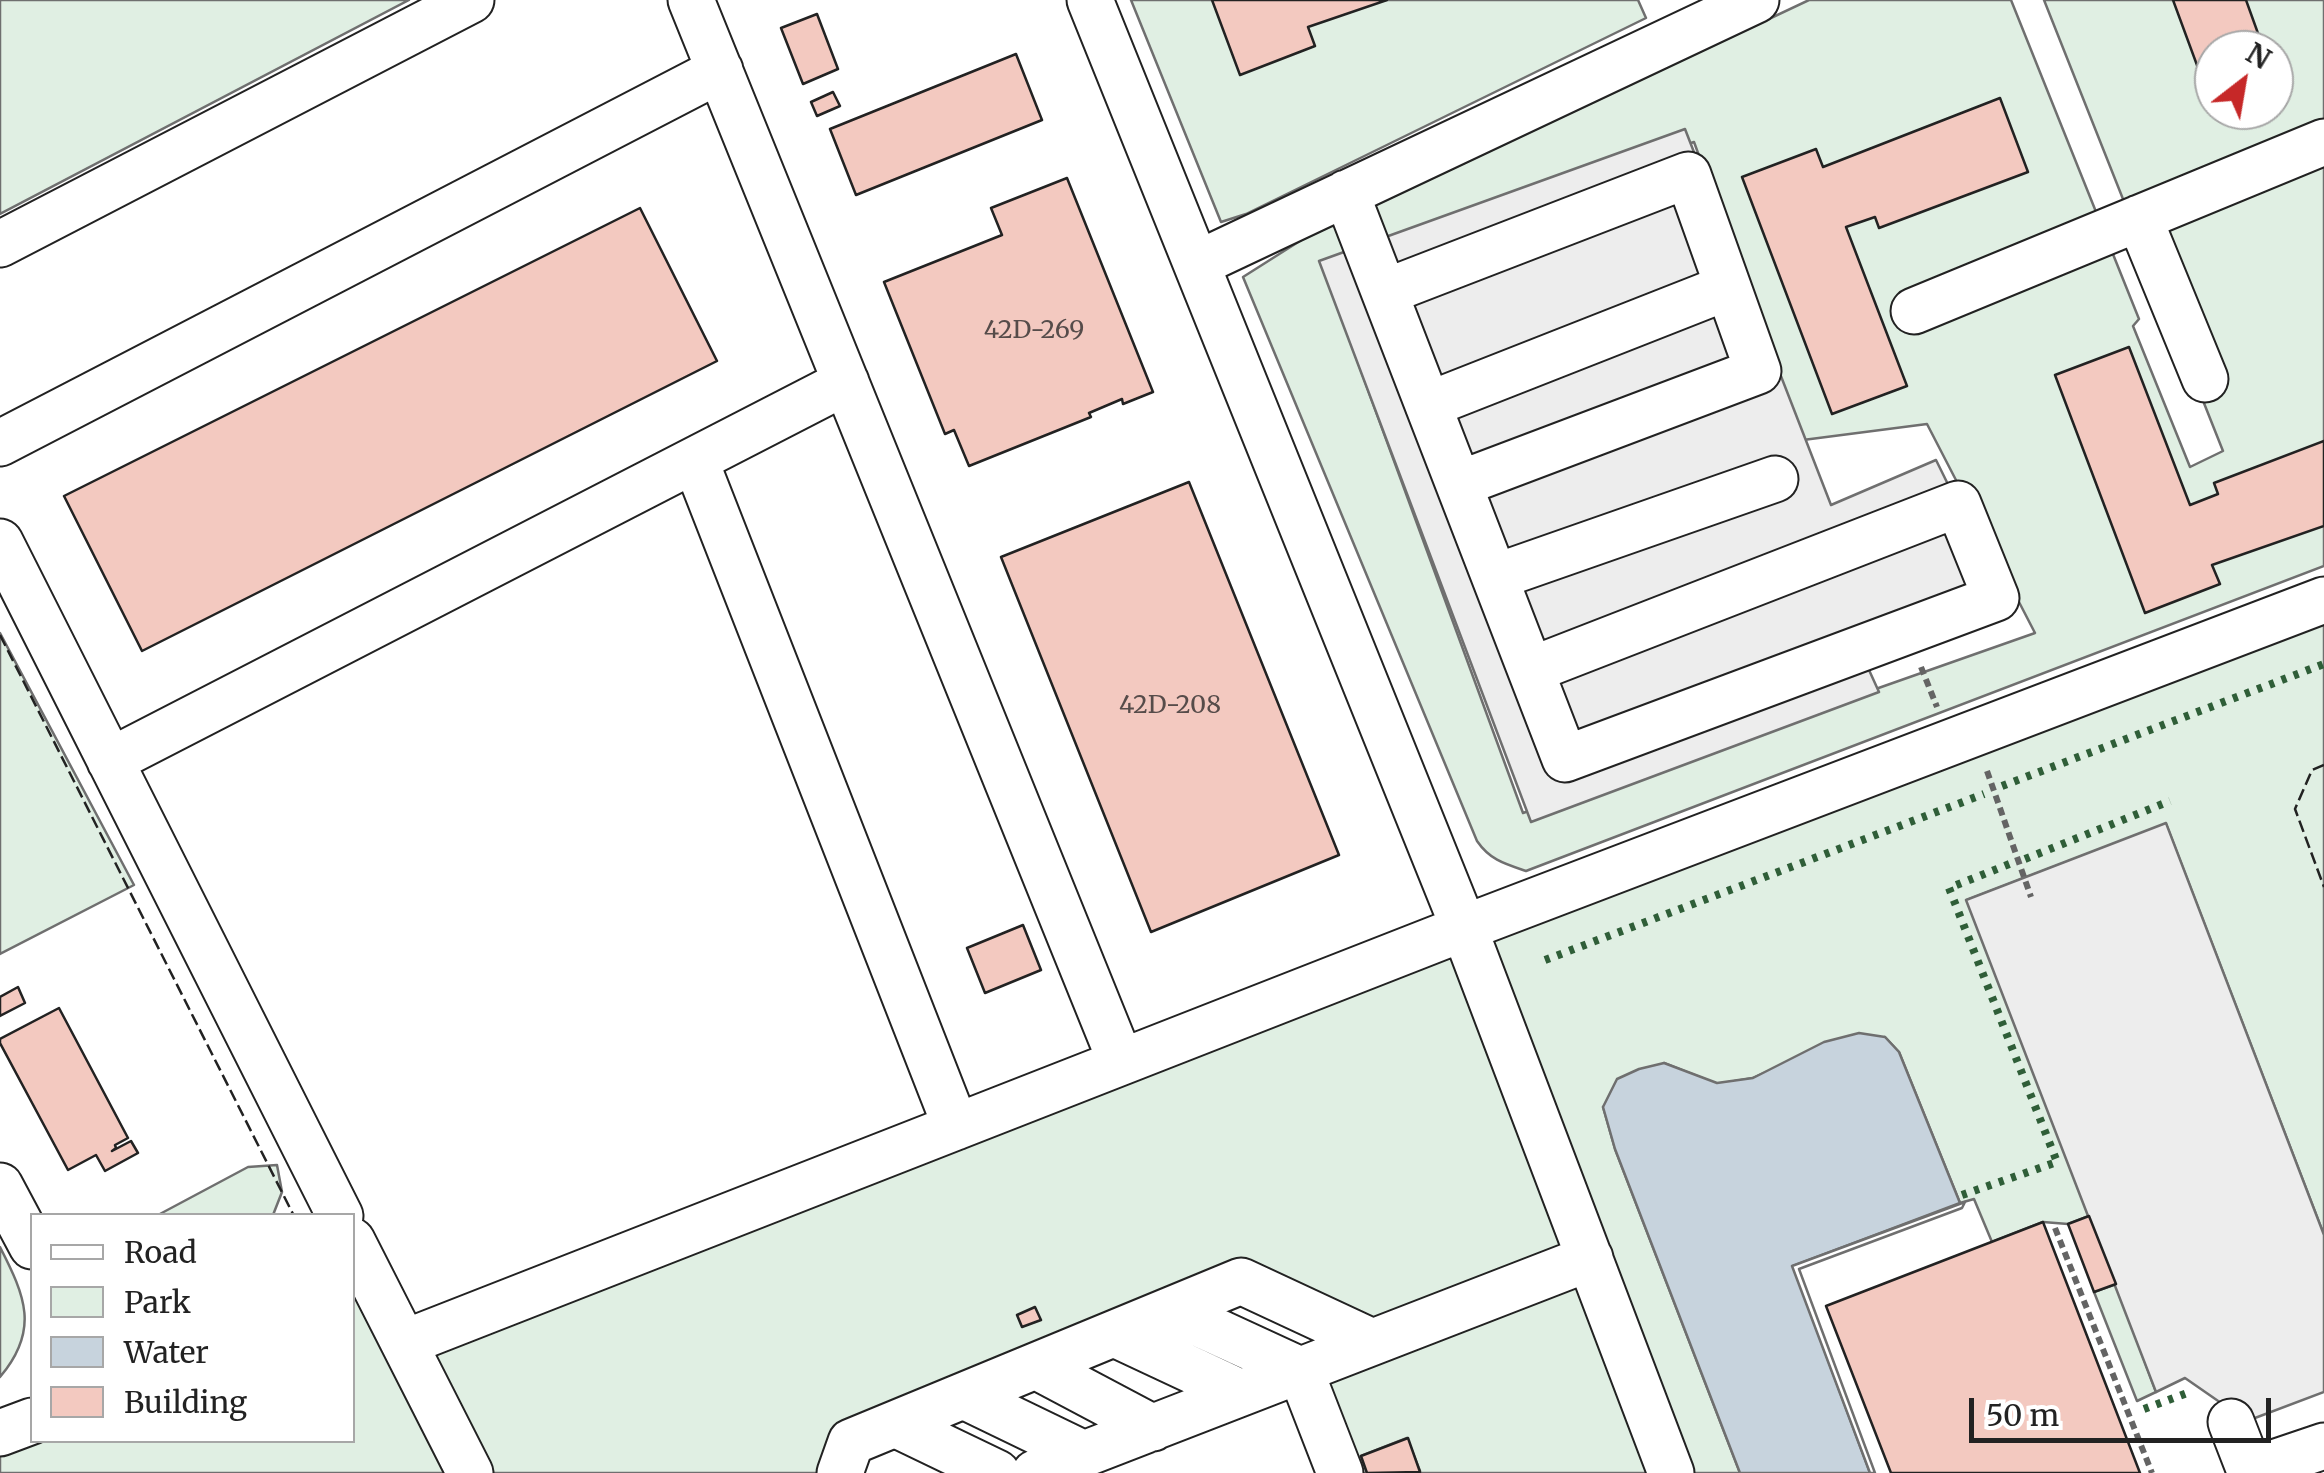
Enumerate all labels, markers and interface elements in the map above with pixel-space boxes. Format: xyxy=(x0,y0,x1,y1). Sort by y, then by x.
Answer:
north arrow xyxy=(2194,30,2294,130)
text: N xyxy=(2240,35,2277,77)
house number: 42D-269 xyxy=(984,316,1084,346)
house number: 42D-208 xyxy=(1119,691,1221,721)
legend xyxy=(30,1213,355,1443)
text: Road xyxy=(124,1233,197,1271)
text: Park xyxy=(124,1283,191,1321)
text: Water xyxy=(124,1333,209,1371)
scale bar xyxy=(1974,1378,2276,1440)
text: Building xyxy=(124,1383,247,1421)
text: 50 m xyxy=(1986,1396,2059,1434)

